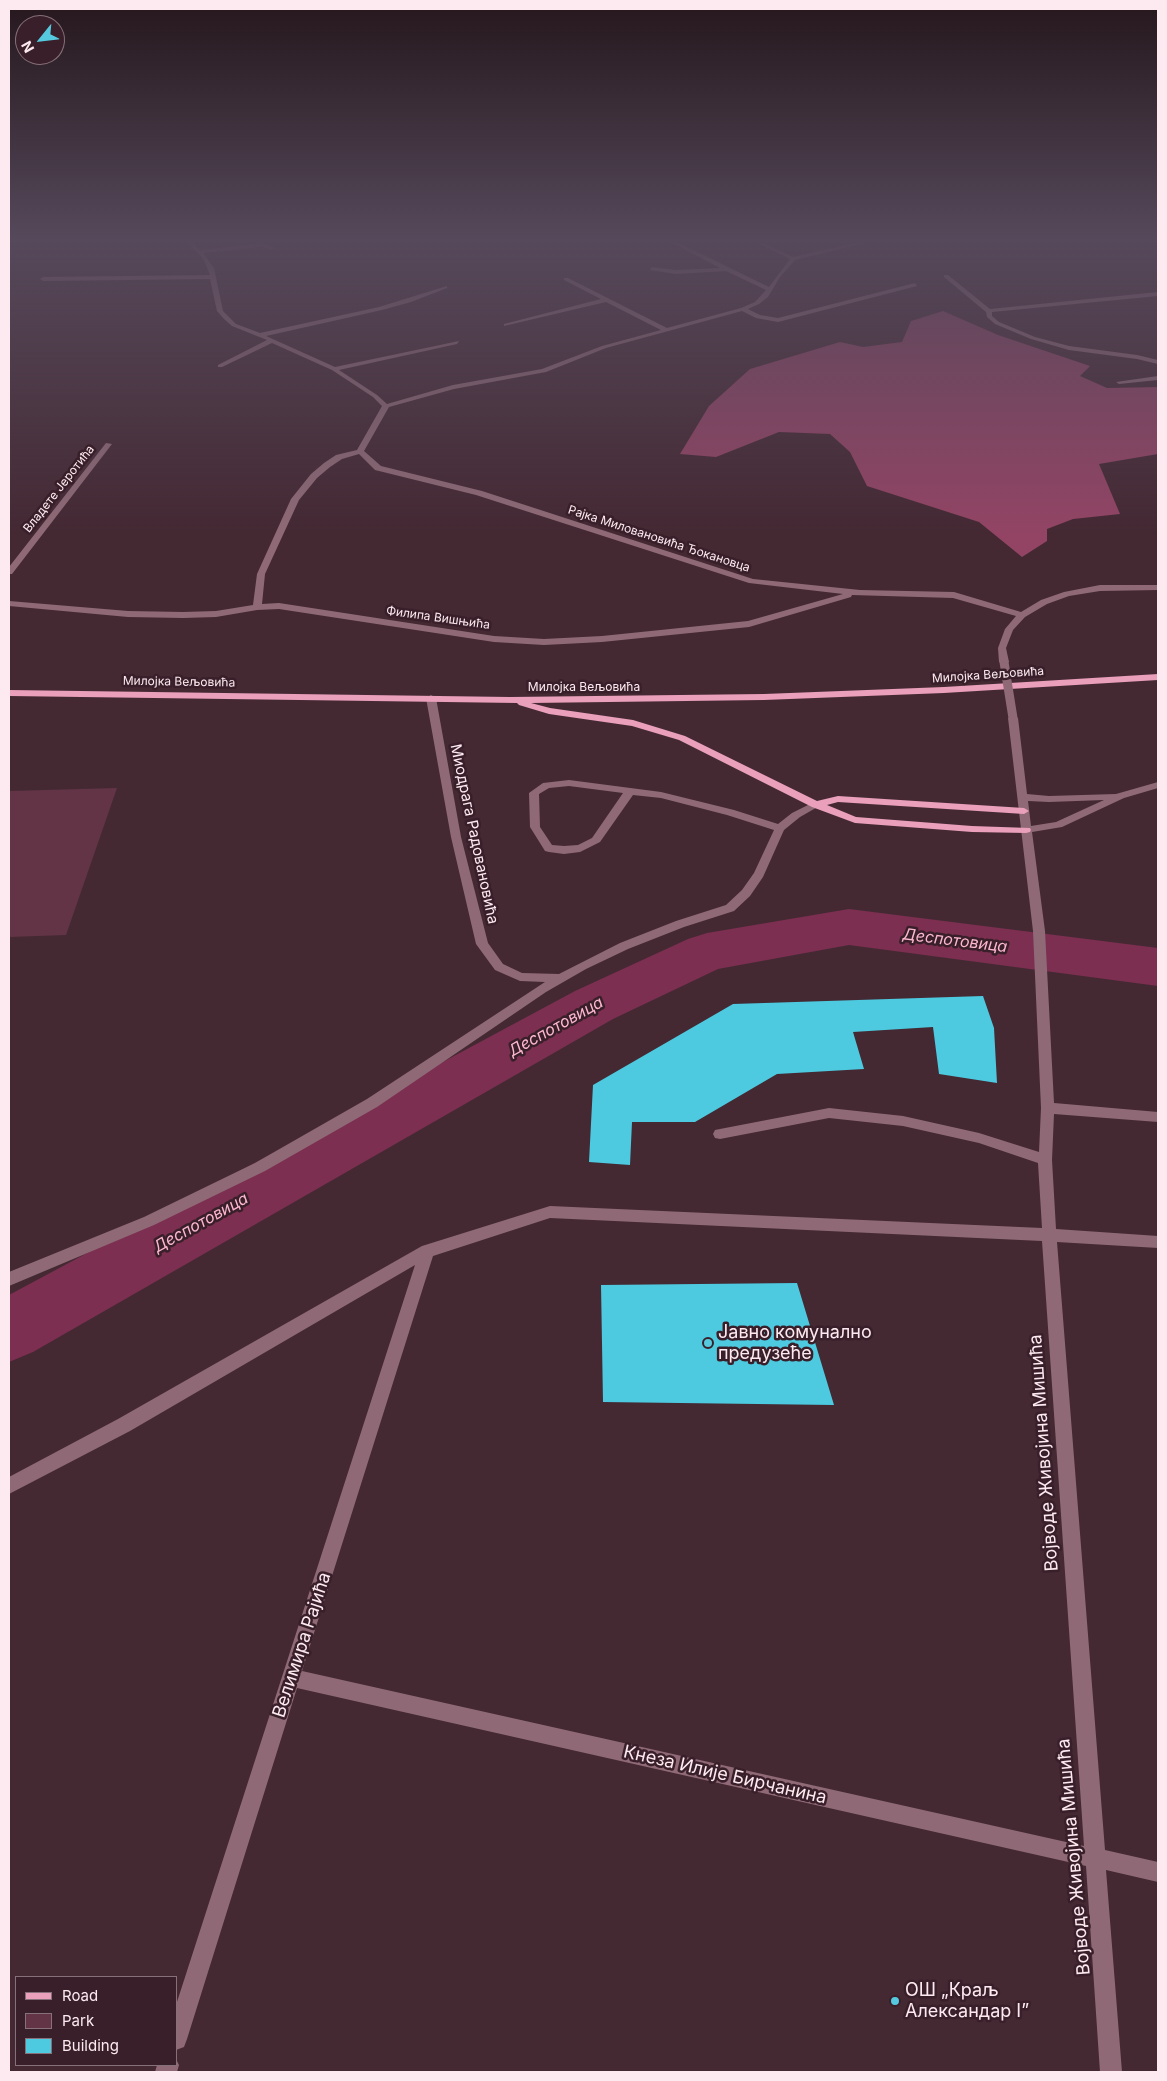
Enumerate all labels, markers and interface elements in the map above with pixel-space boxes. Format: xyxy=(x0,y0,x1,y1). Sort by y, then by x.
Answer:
north arrow xyxy=(15,15,65,65)
text: N xyxy=(17,38,37,56)
street label: Владете Јеротића xyxy=(20,442,98,536)
street label: Рајка Миловановића Ђокановца xyxy=(566,503,752,575)
street label: Филипа Вишњића xyxy=(385,604,491,632)
street label: Милојка Вељовића xyxy=(931,664,1045,686)
street label: Милојка Вељовића xyxy=(123,674,235,690)
street label: Милојка Вељовића xyxy=(528,680,640,694)
street label: Миодрага Радовановића xyxy=(446,742,502,926)
water label: Деспотовица xyxy=(902,925,1008,957)
water label: Деспотовица xyxy=(505,993,607,1061)
water label: Деспотовица xyxy=(150,1189,252,1257)
place label: Јавно комунално предузеће xyxy=(718,1322,872,1365)
street label: Војводе Живојина Мишића xyxy=(1025,1334,1063,1572)
marker: Јавно комунално предузеће xyxy=(702,1337,714,1349)
street label: Велимира Рајића xyxy=(268,1570,336,1720)
street label: Војводе Живојина Мишића xyxy=(1053,1738,1095,1976)
street label: Кнеза Илије Бирчанина xyxy=(621,1741,829,1809)
legend xyxy=(15,1976,178,2066)
place label: ОШ „Краљ Александар I” xyxy=(905,1980,1029,2022)
text: Road xyxy=(62,1986,98,2005)
marker: ОШ „Краљ Александар I” xyxy=(889,1995,901,2007)
text: Park xyxy=(62,2011,94,2030)
text: Building xyxy=(62,2036,119,2055)

